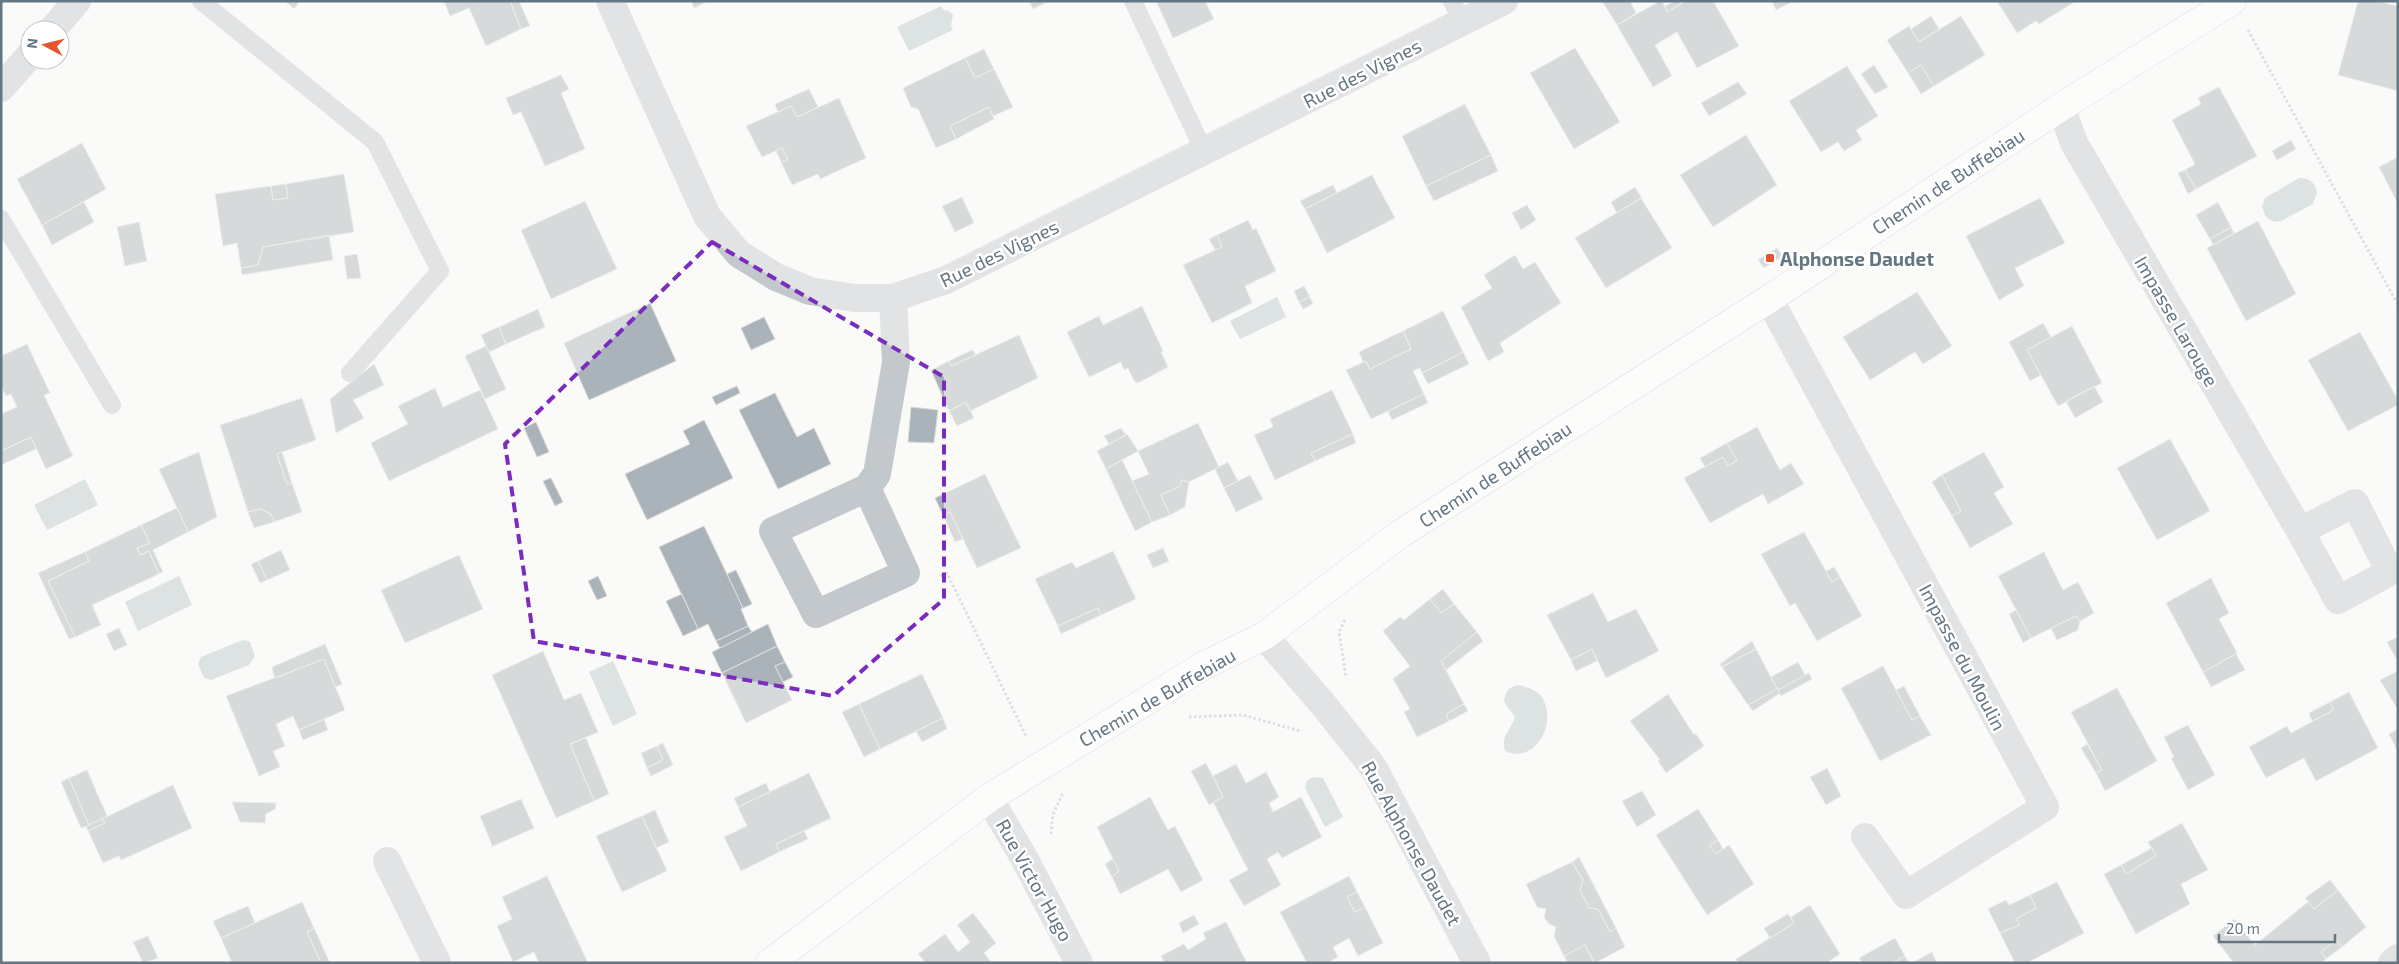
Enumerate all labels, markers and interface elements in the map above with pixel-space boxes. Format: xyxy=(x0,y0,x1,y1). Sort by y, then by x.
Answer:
north arrow xyxy=(20,20,70,70)
street label: Rue des Vignes xyxy=(1299,33,1425,113)
text: N xyxy=(23,37,41,49)
street label: Chemin de Buffebiau xyxy=(1868,123,2028,239)
street label: Rue des Vignes xyxy=(936,214,1062,292)
place label: Alphonse Daudet xyxy=(1780,247,1934,270)
marker: Alphonse Daudet xyxy=(1764,252,1776,264)
street label: Impasse Larouge xyxy=(2130,252,2224,390)
street label: Chemin de Buffebiau xyxy=(1415,416,1575,532)
street label: Impasse du Moulin xyxy=(1915,580,2011,734)
street label: Chemin de Buffebiau xyxy=(1075,643,1239,751)
street label: Rue Alphonse Daudet xyxy=(1357,757,1467,929)
street label: Rue Victor Hugo xyxy=(992,815,1078,945)
scale bar xyxy=(2219,912,2335,944)
text: 20 m xyxy=(2226,919,2260,937)

